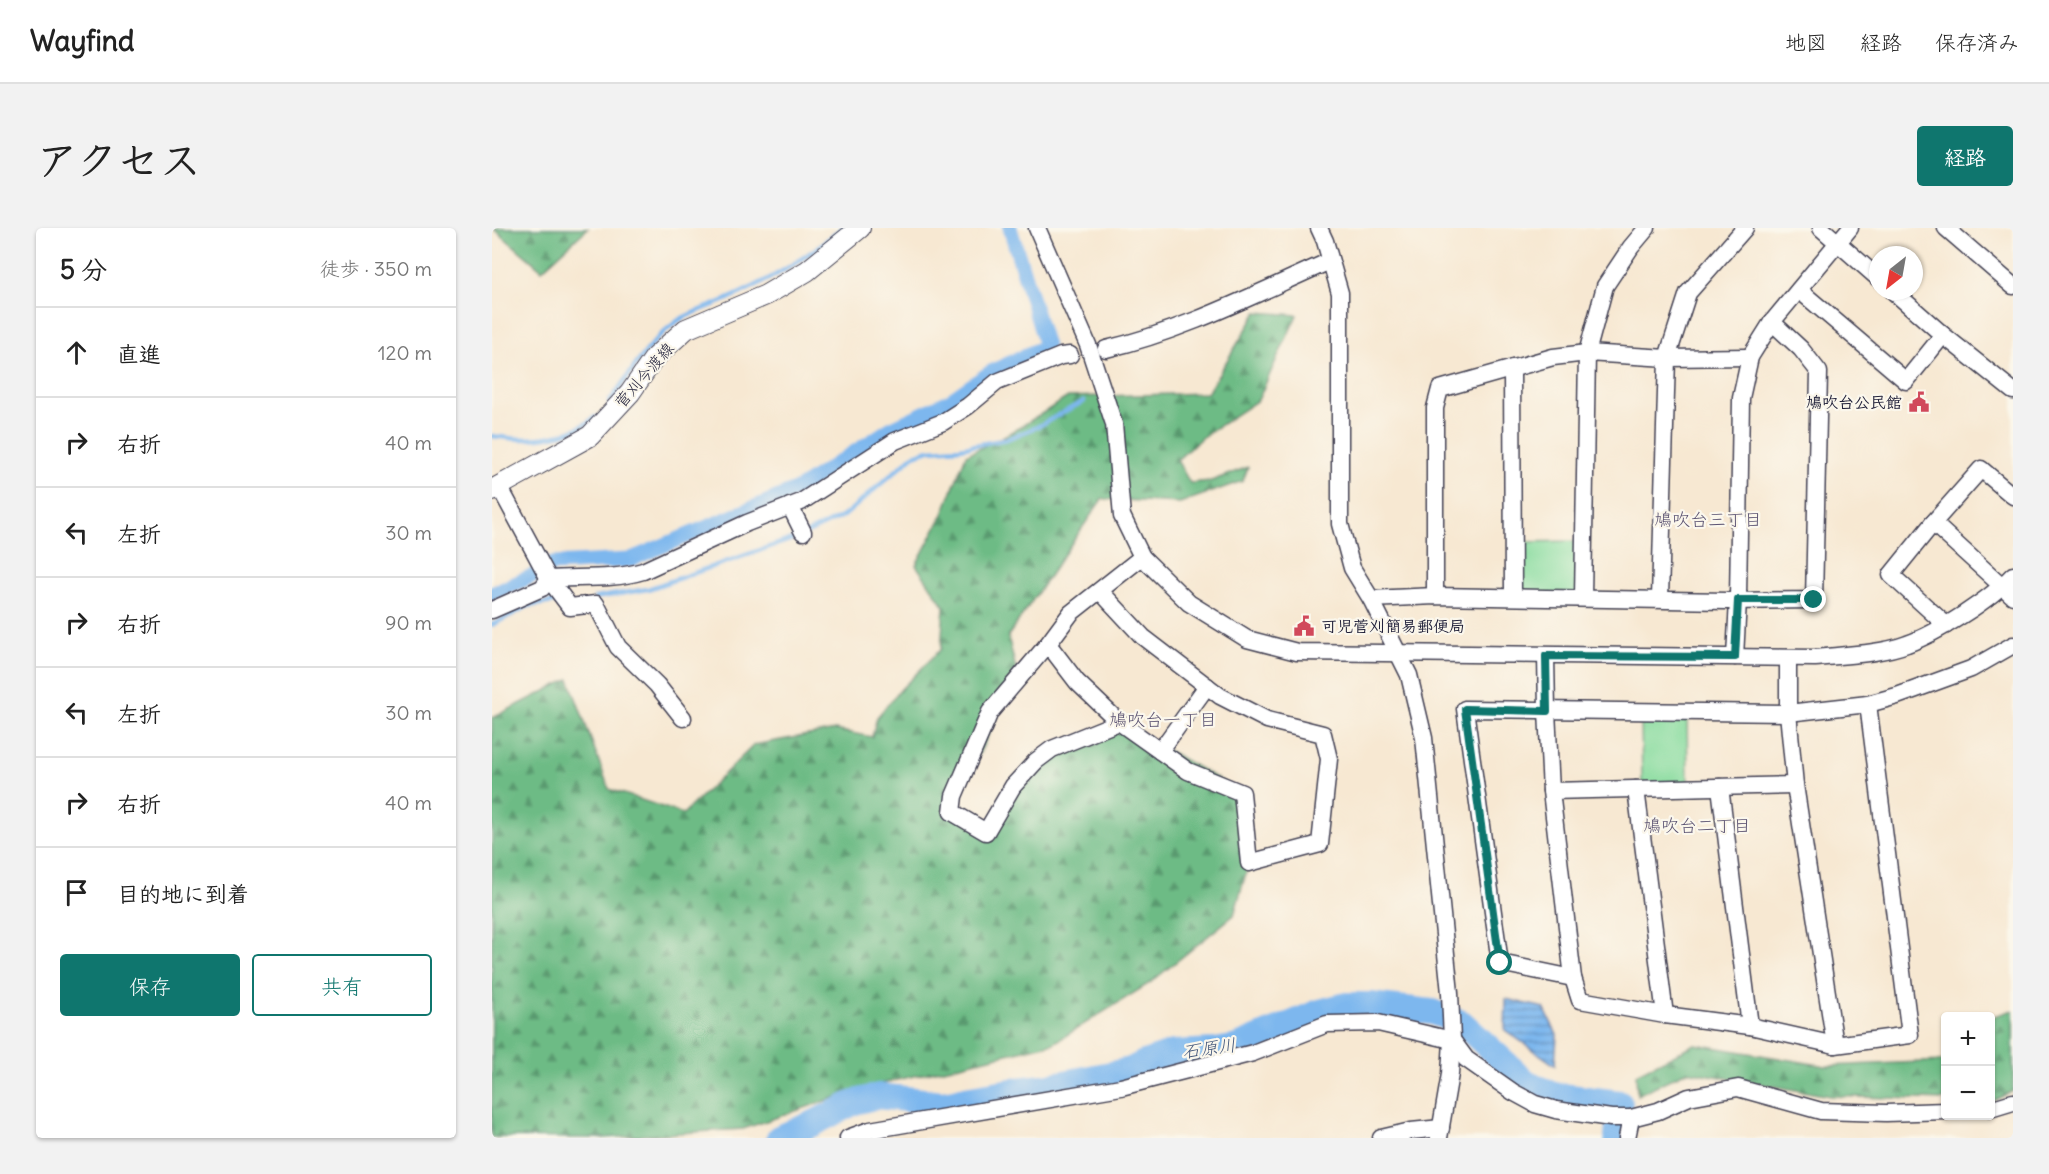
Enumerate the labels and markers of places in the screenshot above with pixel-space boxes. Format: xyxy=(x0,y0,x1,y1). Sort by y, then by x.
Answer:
public building icon: 鳩吹台公民館 xyxy=(1907,390,1931,414)
place label: 鳩吹台公民館 xyxy=(1806,392,1902,412)
public building icon: 可児菅刈簡易郵便局 xyxy=(1292,614,1316,638)
place label: 可児菅刈簡易郵便局 xyxy=(1321,616,1465,636)

